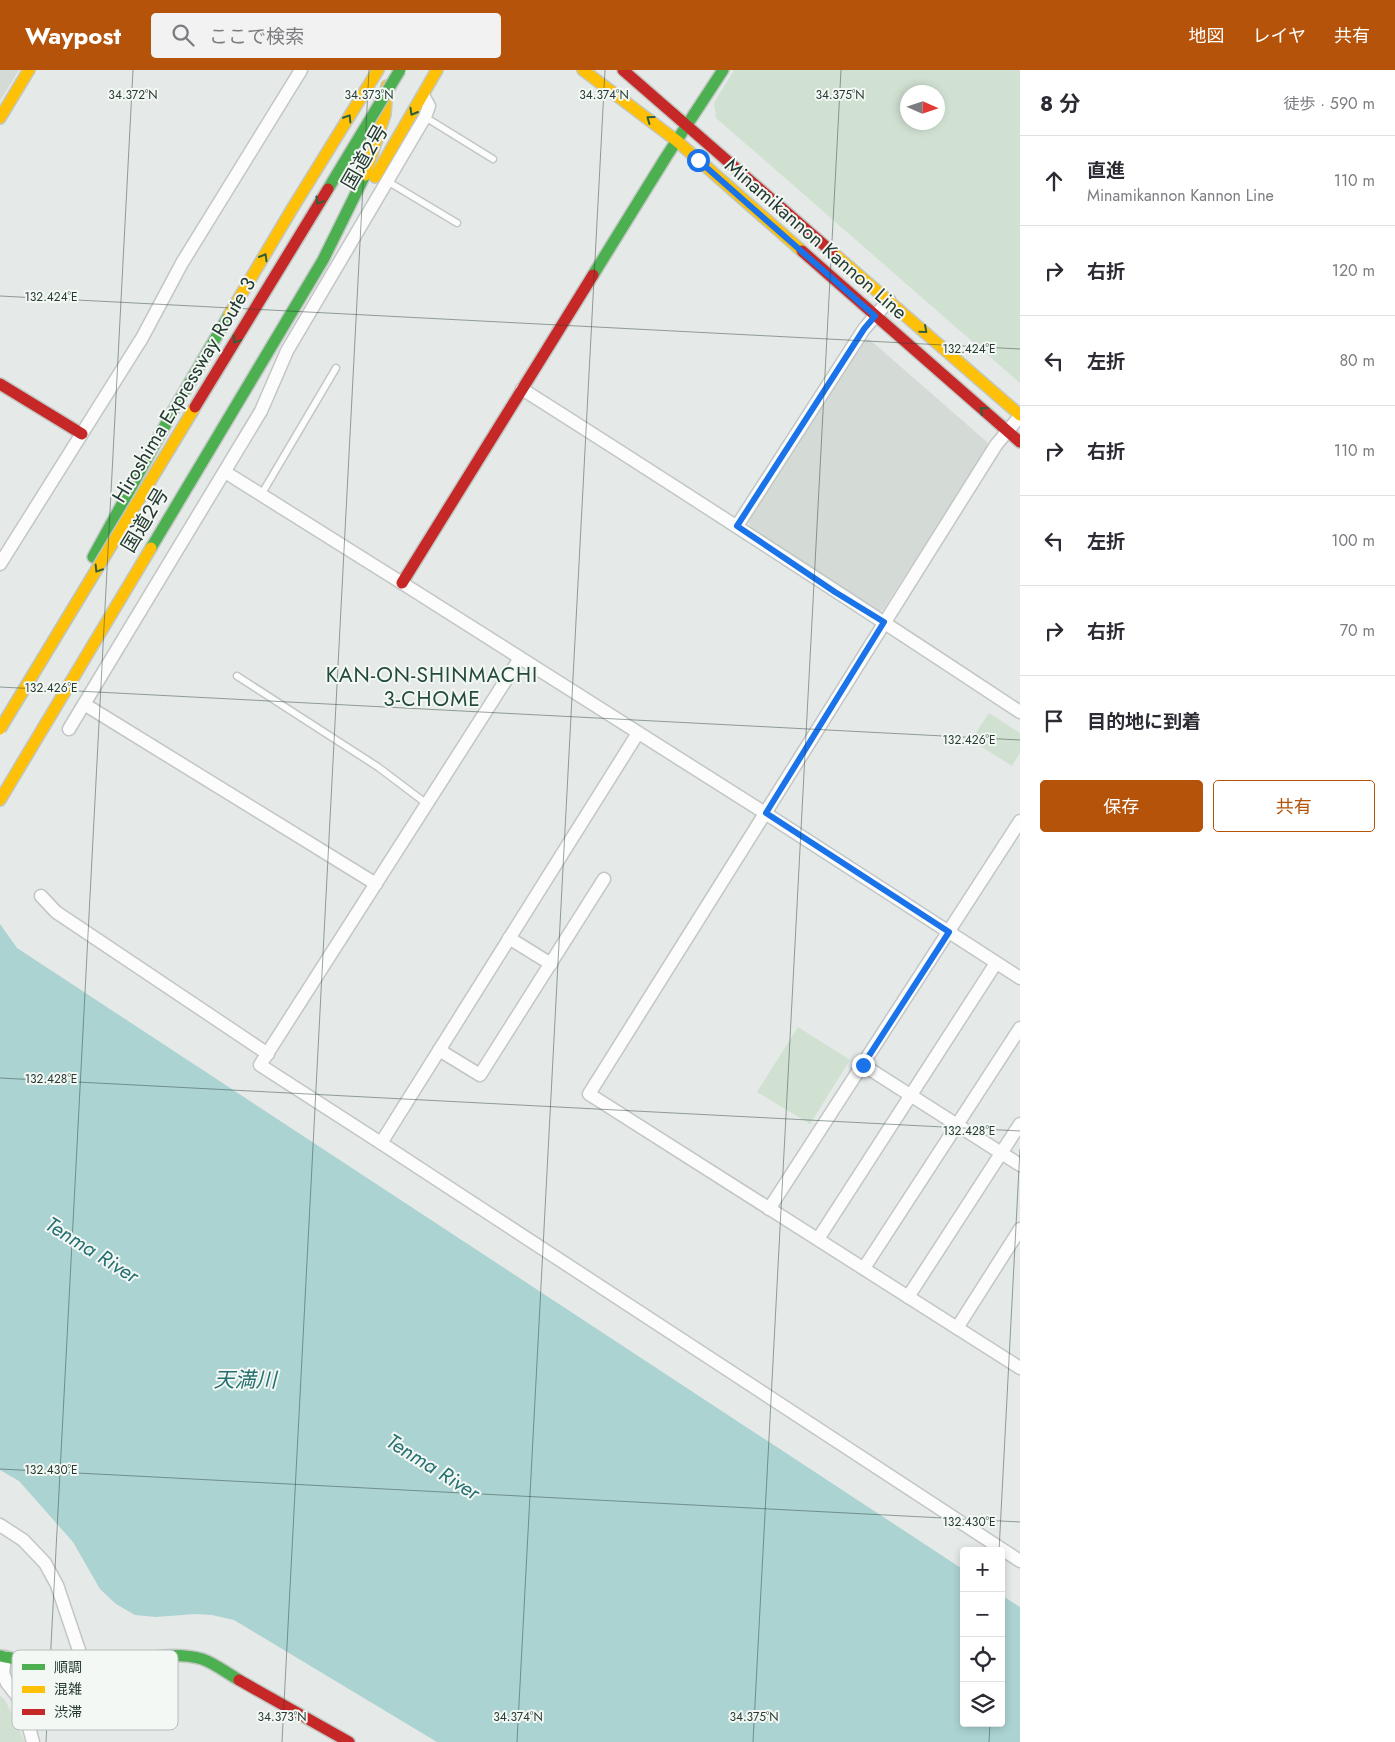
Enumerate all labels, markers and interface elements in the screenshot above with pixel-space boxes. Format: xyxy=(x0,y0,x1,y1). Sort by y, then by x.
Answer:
search box xyxy=(151,13,501,58)
text: Waypost xyxy=(25,18,121,53)
icon: search xyxy=(169,21,197,49)
text: ここで検索 xyxy=(209,23,304,50)
text: 地図 xyxy=(1189,23,1225,49)
text: レイヤ xyxy=(1253,23,1306,49)
text: 共有 xyxy=(1334,23,1370,49)
north arrow xyxy=(900,85,945,130)
text: 34.372°N xyxy=(108,86,158,104)
text: 34.373°N xyxy=(344,86,394,104)
text: 34.374°N xyxy=(579,86,629,104)
text: 34.375°N xyxy=(815,86,865,104)
text: 8 分 xyxy=(1040,89,1080,119)
text: 徒歩 · 590 m xyxy=(1283,92,1375,115)
one-way arrow xyxy=(409,107,419,116)
one-way arrow xyxy=(342,114,351,123)
one-way arrow xyxy=(646,116,656,125)
street label: 国道2号 xyxy=(335,119,395,195)
route start xyxy=(687,149,710,172)
street label: Minamikannon Kannon Line xyxy=(718,151,914,327)
text: 直進 xyxy=(1087,157,1125,184)
icon: ahead xyxy=(1040,167,1068,195)
text: 110 m xyxy=(1334,169,1375,192)
text: Minamikannon Kannon Line xyxy=(1087,184,1274,207)
one-way arrow xyxy=(316,195,326,204)
one-way arrow xyxy=(257,253,267,262)
icon: right xyxy=(1040,257,1068,285)
text: 右折 xyxy=(1087,258,1125,285)
text: 120 m xyxy=(1332,259,1375,282)
street label: Hiroshima Expressway Route 3 xyxy=(105,272,263,508)
text: 132.424°E xyxy=(24,288,78,306)
one-way arrow xyxy=(918,324,927,333)
one-way arrow xyxy=(232,335,242,344)
text: 132.424°E xyxy=(942,340,996,358)
icon: left xyxy=(1040,347,1068,375)
text: 左折 xyxy=(1087,348,1125,375)
text: 80 m xyxy=(1339,349,1375,372)
one-way arrow xyxy=(980,407,989,416)
icon: right xyxy=(1040,437,1068,465)
text: 右折 xyxy=(1087,438,1125,465)
text: 110 m xyxy=(1334,439,1375,462)
street label: 国道2号 xyxy=(114,482,176,558)
icon: left xyxy=(1040,527,1068,555)
text: 左折 xyxy=(1087,528,1125,555)
text: 100 m xyxy=(1331,529,1375,552)
one-way arrow xyxy=(94,564,104,573)
icon: right xyxy=(1040,617,1068,645)
text: 右折 xyxy=(1087,618,1125,645)
text: 70 m xyxy=(1340,619,1375,642)
district label: KAN-ON-SHINMACHI 3-CHOME xyxy=(326,660,538,714)
text: 132.426°E xyxy=(24,679,78,697)
icon: arrive xyxy=(1040,707,1068,735)
text: 目的地に到着 xyxy=(1087,708,1201,735)
text: 132.426°E xyxy=(942,731,996,749)
button: 保存 xyxy=(1040,780,1203,832)
button: 共有 xyxy=(1213,780,1375,832)
route end xyxy=(852,1054,875,1077)
text: 132.428°E xyxy=(25,1070,77,1088)
text: 132.428°E xyxy=(943,1122,995,1140)
water label: Tenma River xyxy=(39,1209,145,1291)
water label: 天満川 xyxy=(214,1365,278,1395)
water label: Tenma River xyxy=(380,1426,486,1508)
text: 132.430°E xyxy=(24,1461,78,1479)
text: 132.430°E xyxy=(942,1513,996,1531)
map controls xyxy=(960,1547,1005,1727)
button: + xyxy=(960,1547,1005,1592)
button: − xyxy=(960,1592,1005,1637)
button: locate xyxy=(960,1637,1005,1682)
legend xyxy=(12,1650,178,1730)
text: 順調 xyxy=(54,1657,82,1677)
text: 混雑 xyxy=(54,1679,82,1699)
button: layers xyxy=(960,1682,1005,1727)
text: 渋滞 xyxy=(54,1702,82,1722)
text: 34.373°N xyxy=(257,1708,307,1726)
text: 34.374°N xyxy=(493,1708,543,1726)
text: 34.375°N xyxy=(729,1708,779,1726)

